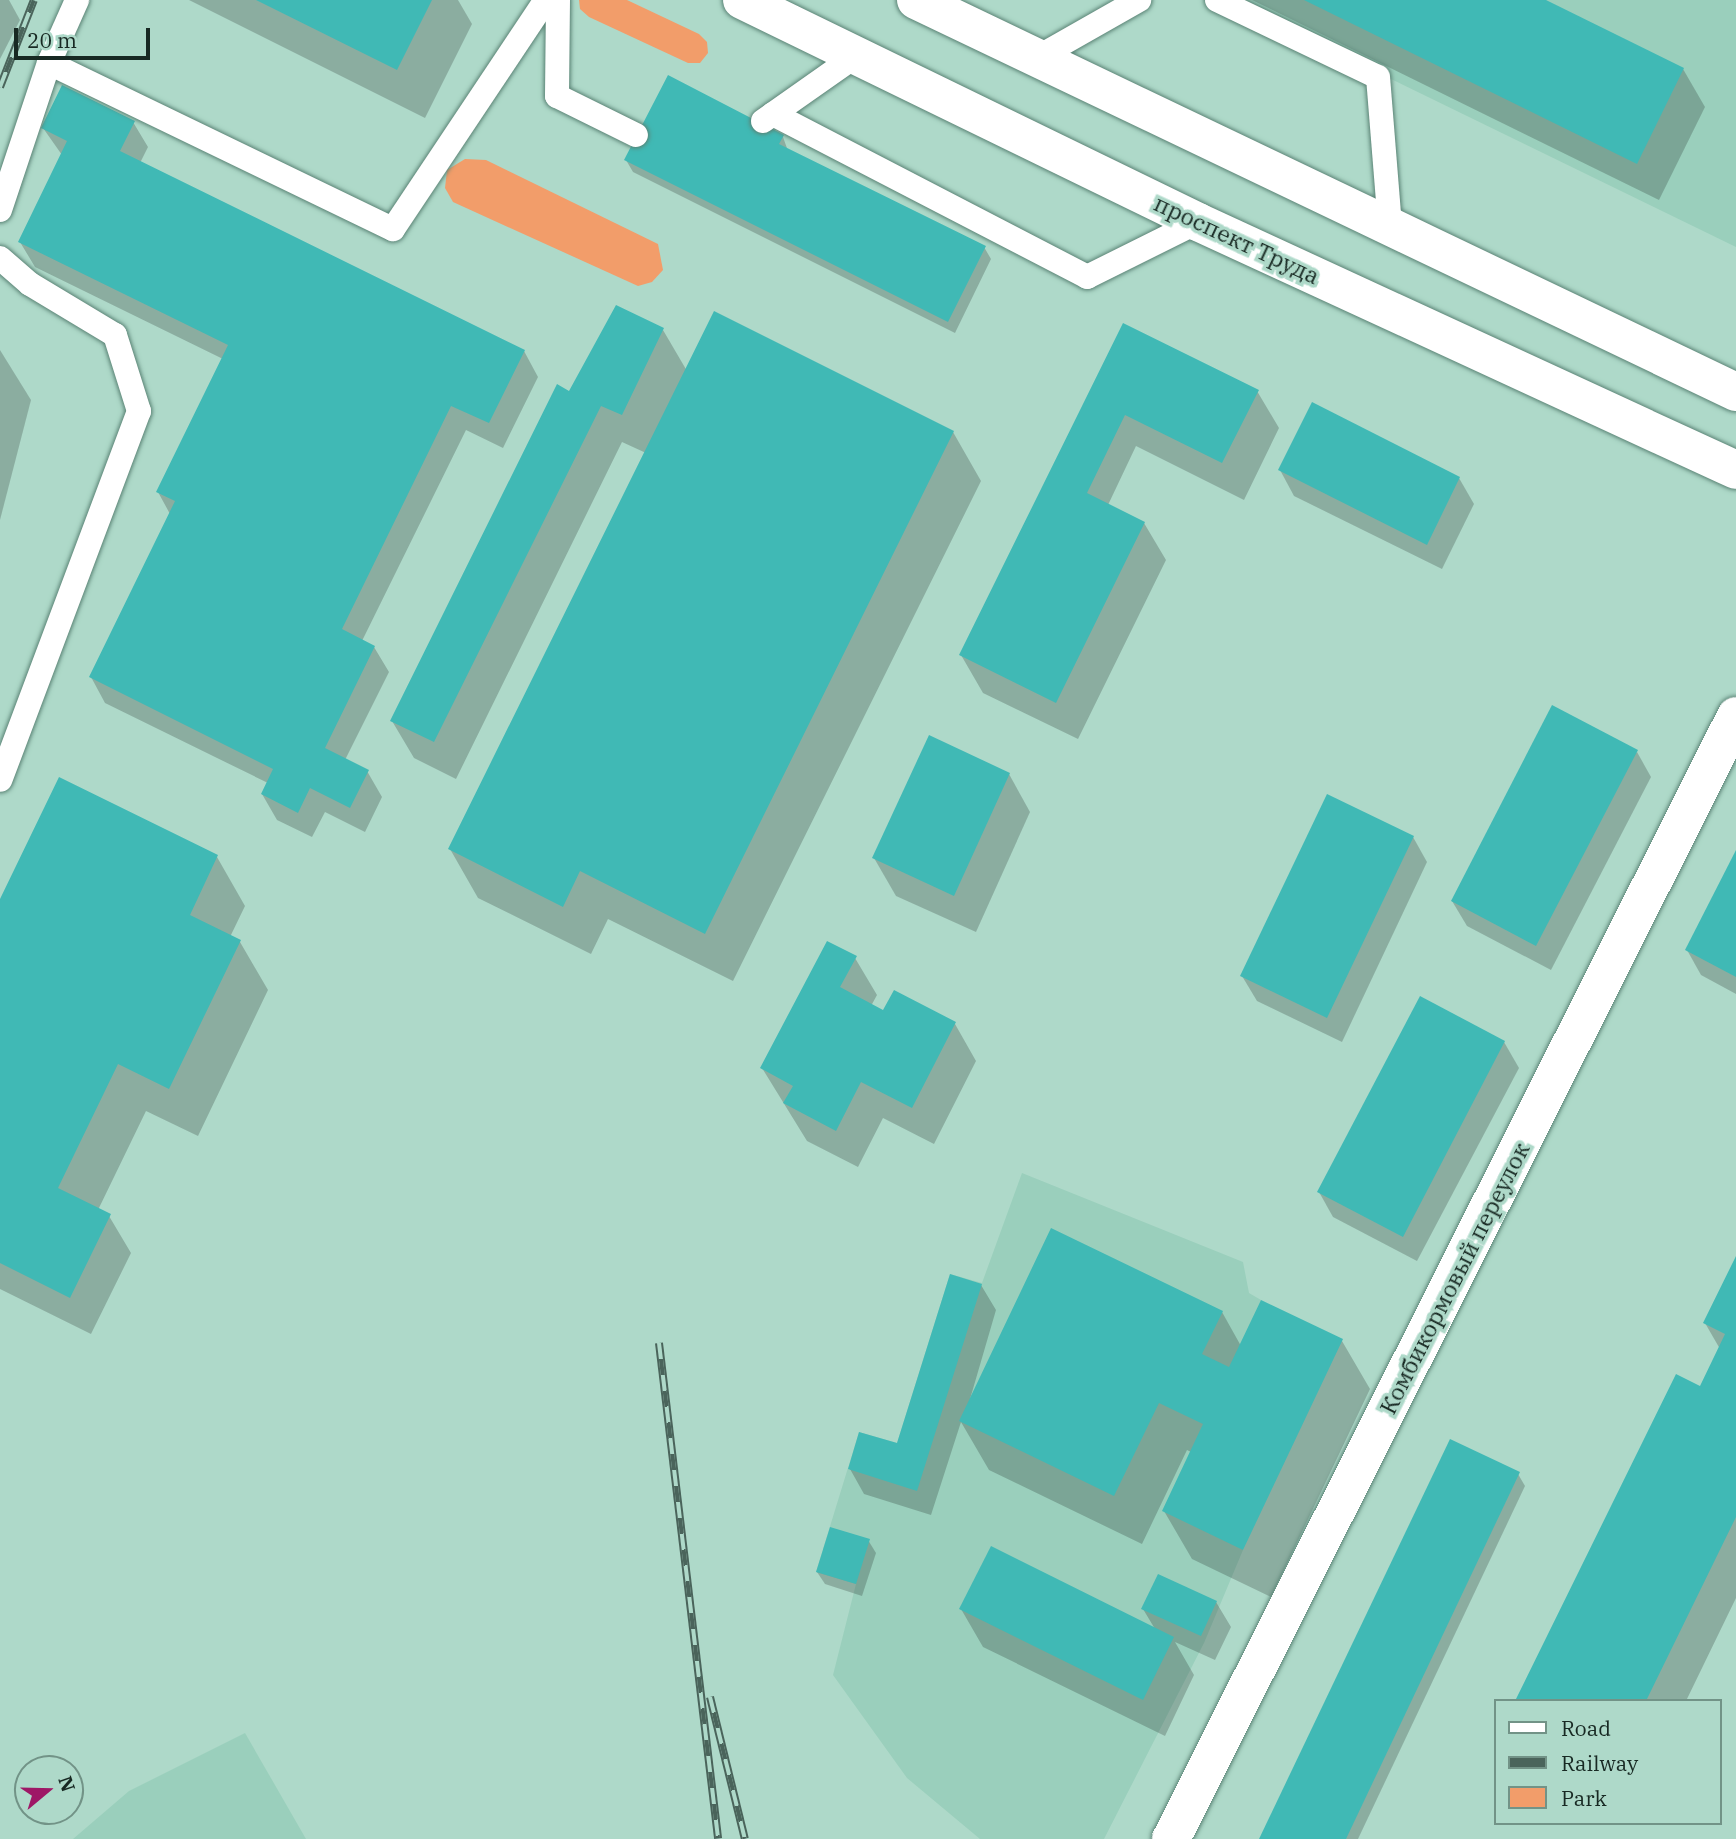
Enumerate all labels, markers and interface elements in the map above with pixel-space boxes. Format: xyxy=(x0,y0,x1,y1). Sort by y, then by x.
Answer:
scale bar xyxy=(18,14,154,58)
text: 20 m xyxy=(27,26,77,54)
street label: проспект Труда xyxy=(1150,189,1324,289)
street label: Комбикормовый переулок xyxy=(1373,1138,1535,1418)
legend xyxy=(1494,1699,1722,1825)
text: Road xyxy=(1561,1714,1611,1742)
text: Railway xyxy=(1561,1749,1638,1777)
north arrow xyxy=(14,1755,84,1825)
text: N xyxy=(53,1773,81,1795)
text: Park xyxy=(1561,1784,1607,1812)

